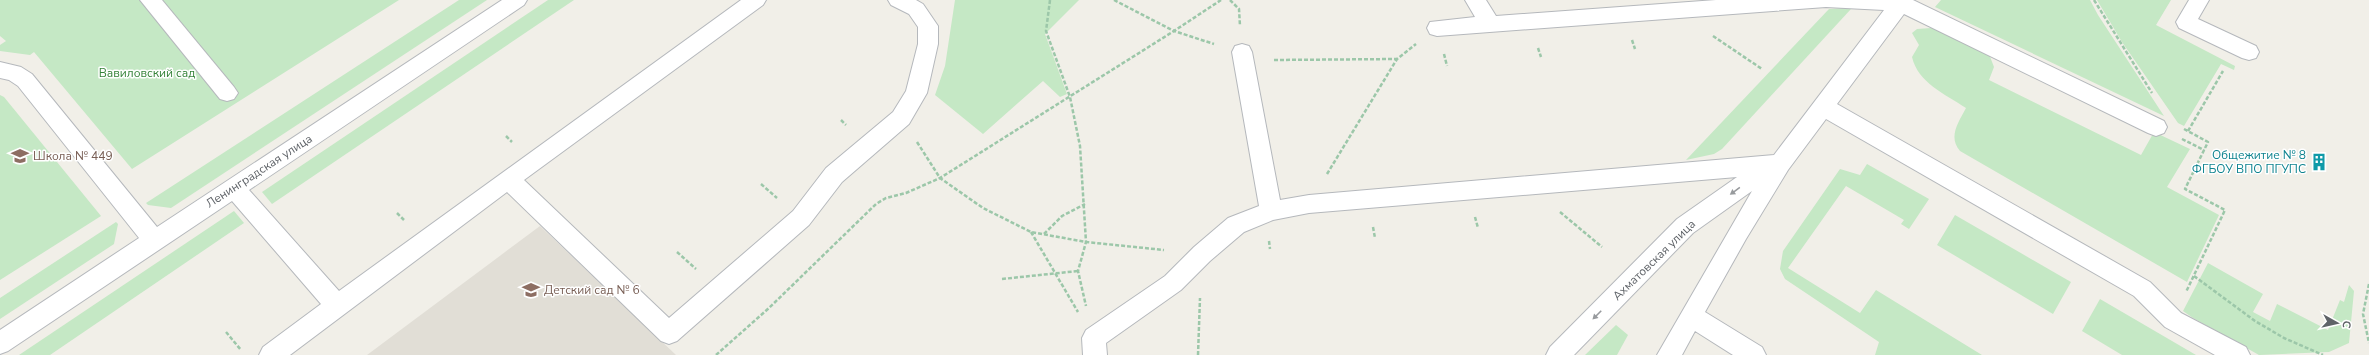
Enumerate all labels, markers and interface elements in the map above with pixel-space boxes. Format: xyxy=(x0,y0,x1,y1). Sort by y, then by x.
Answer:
park label: Вавиловский сад xyxy=(99,65,195,81)
street label: Ленинградская улица xyxy=(203,131,315,211)
school or university icon: Школа № 449 xyxy=(10,146,30,166)
place label: Общежитие № 8 ФГБОУ ВПО ПГУПС xyxy=(2192,147,2306,177)
place label: Школа № 449 xyxy=(33,148,113,164)
building icon: Общежитие № 8 ФГБОУ ВПО ПГУПС xyxy=(2309,152,2329,172)
one-way arrow xyxy=(1729,187,1740,195)
street label: Ахматовская улица xyxy=(1609,216,1699,304)
school or university icon: Детский сад № 6 xyxy=(521,280,541,300)
place label: Детский сад № 6 xyxy=(544,282,640,298)
north arrow xyxy=(2317,303,2357,343)
one-way arrow xyxy=(1593,310,1602,320)
text: С xyxy=(2338,320,2354,330)

